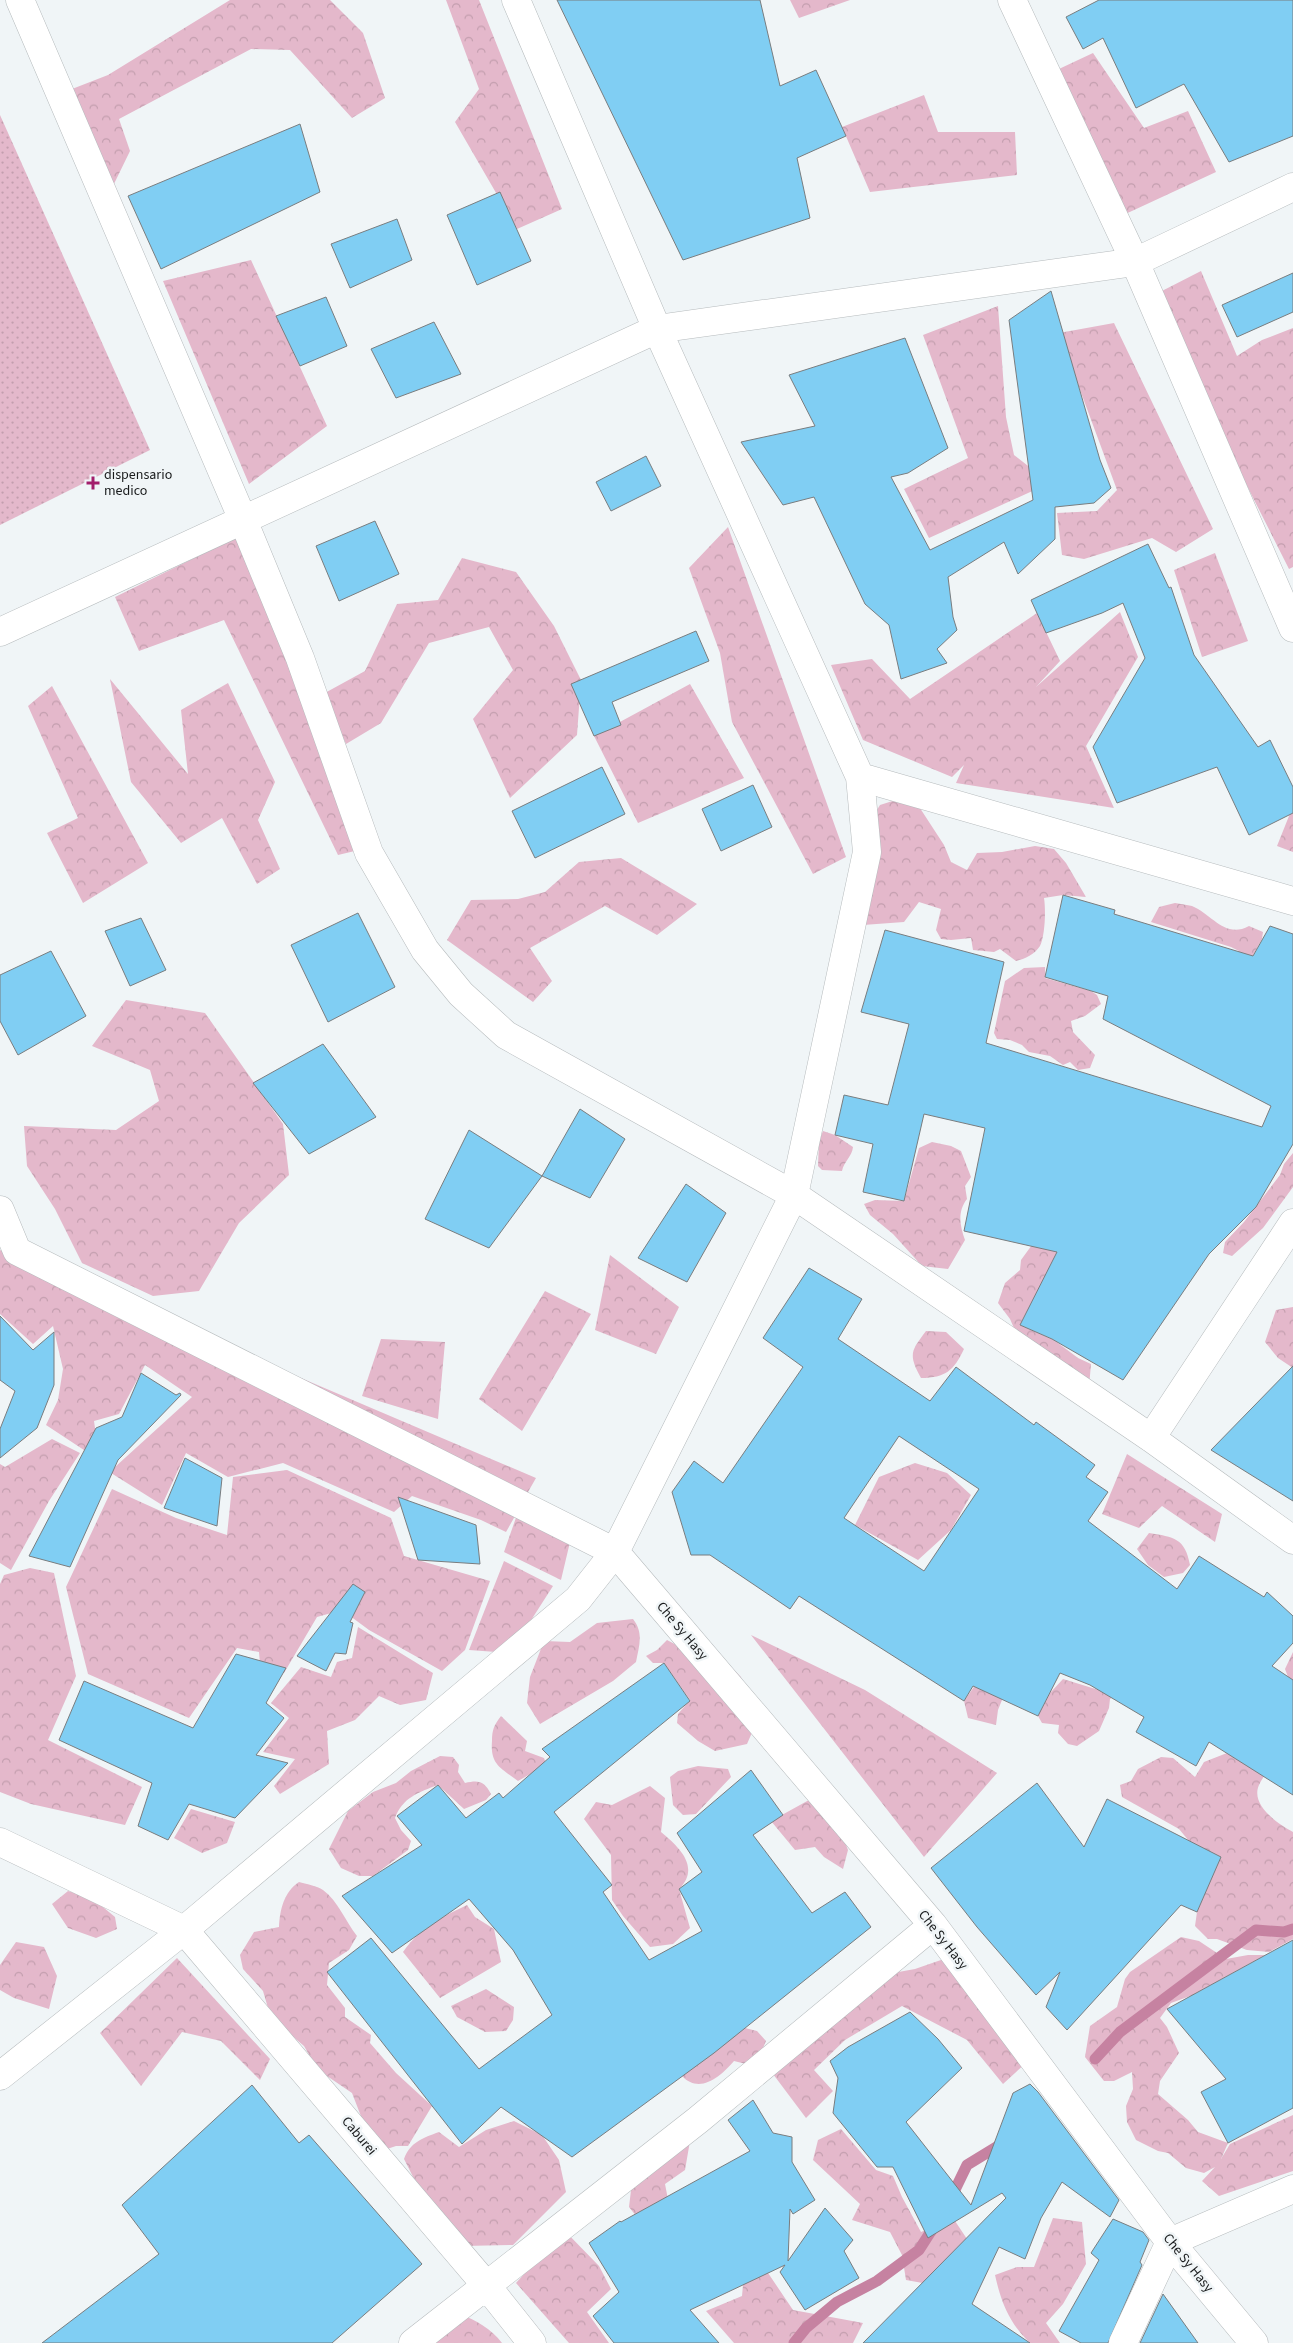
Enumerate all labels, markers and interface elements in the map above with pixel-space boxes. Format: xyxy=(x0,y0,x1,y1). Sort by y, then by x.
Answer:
place label: dispensario medico xyxy=(104,465,172,501)
marker: dispensario medico xyxy=(86,476,100,490)
street label: Che Sy Hasy xyxy=(652,1597,713,1665)
street label: Che Sy Hasy xyxy=(913,1906,973,1974)
street label: Caburei xyxy=(337,2112,381,2160)
street label: Che Sy Hasy xyxy=(1158,2229,1218,2297)

